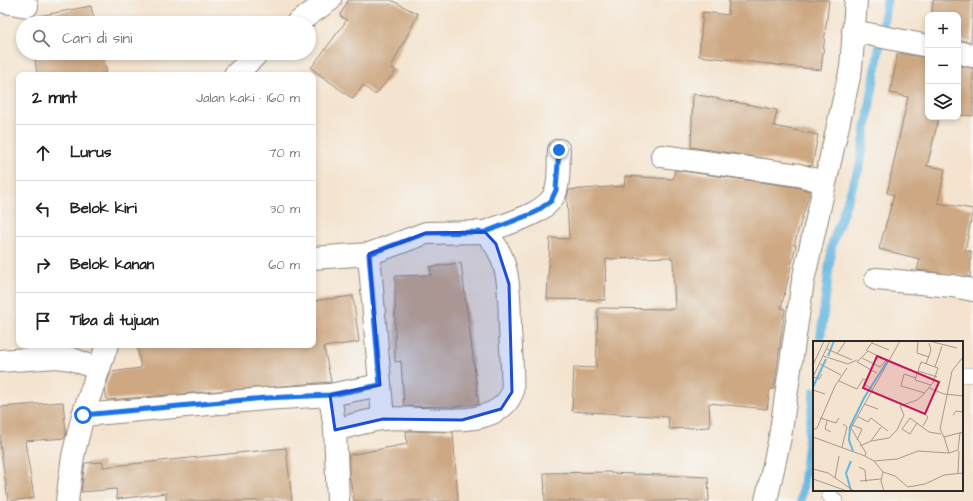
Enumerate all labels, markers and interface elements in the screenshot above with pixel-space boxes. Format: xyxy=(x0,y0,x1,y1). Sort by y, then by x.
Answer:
map controls xyxy=(925,12,961,120)
button: + xyxy=(925,12,961,48)
search box xyxy=(16,16,316,60)
icon: search xyxy=(30,27,52,49)
text: Cari di sini xyxy=(62,28,132,49)
button: − xyxy=(925,48,961,84)
button: layers xyxy=(925,84,961,120)
text: 2 mnt xyxy=(32,86,77,110)
text: Jalan kaki · 160 m xyxy=(196,89,300,107)
route end xyxy=(550,141,568,159)
icon: ahead xyxy=(32,142,54,164)
text: Lurus xyxy=(70,142,111,163)
text: 70 m xyxy=(268,144,300,162)
icon: left xyxy=(32,198,54,220)
text: Belok kiri xyxy=(70,198,137,219)
text: 30 m xyxy=(270,200,300,218)
icon: right xyxy=(32,254,54,276)
text: Belok kanan xyxy=(70,254,154,275)
text: 60 m xyxy=(268,256,300,274)
icon: arrive xyxy=(32,310,54,332)
text: Tiba di tujuan xyxy=(70,310,159,331)
inset map xyxy=(813,341,963,491)
route start xyxy=(74,406,92,424)

